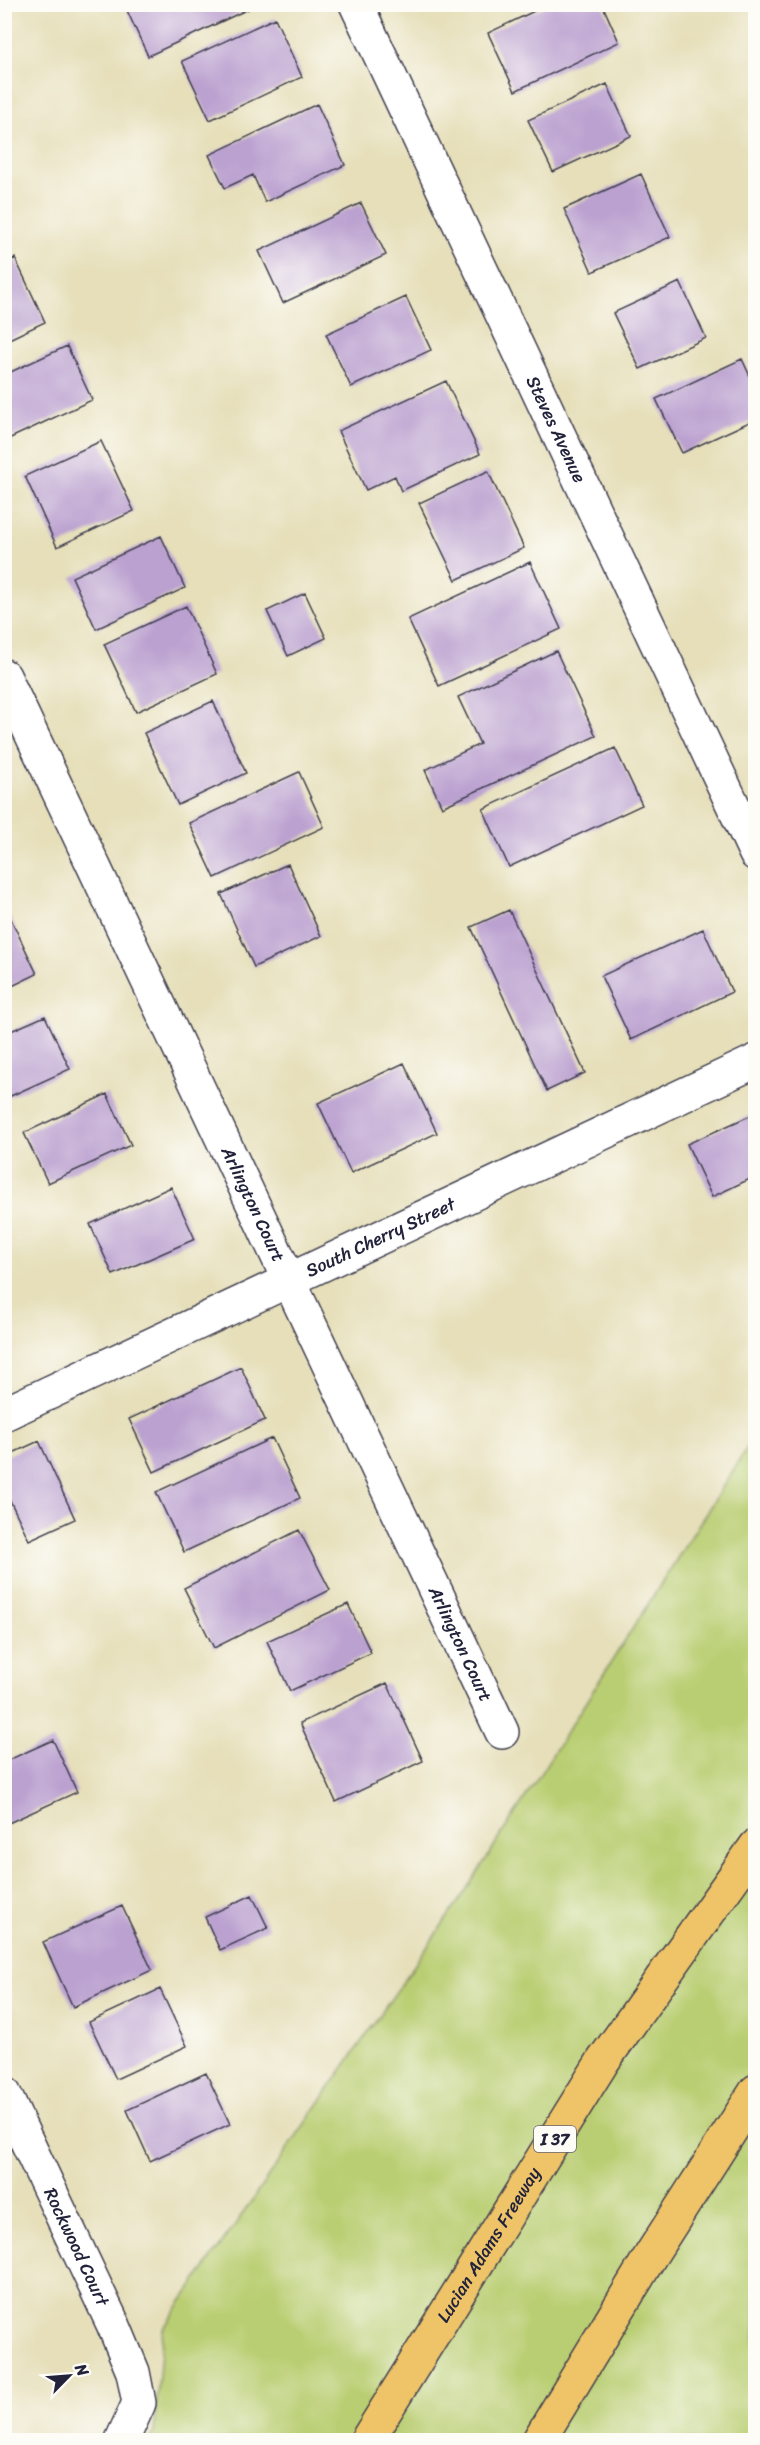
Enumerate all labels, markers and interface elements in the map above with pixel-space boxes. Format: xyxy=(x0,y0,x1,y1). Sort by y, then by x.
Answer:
street label: Steves Avenue xyxy=(517,370,595,488)
street label: Arlington Court xyxy=(212,1140,294,1268)
street label: South Cherry Street xyxy=(300,1188,462,1286)
street label: Arlington Court xyxy=(419,1580,502,1707)
road number: I 37 xyxy=(534,2126,576,2152)
street label: Lucian Adams Freeway xyxy=(428,2160,550,2329)
street label: Rockwood Court xyxy=(35,2182,119,2312)
north arrow xyxy=(39,2346,99,2406)
text: N xyxy=(66,2358,98,2382)

